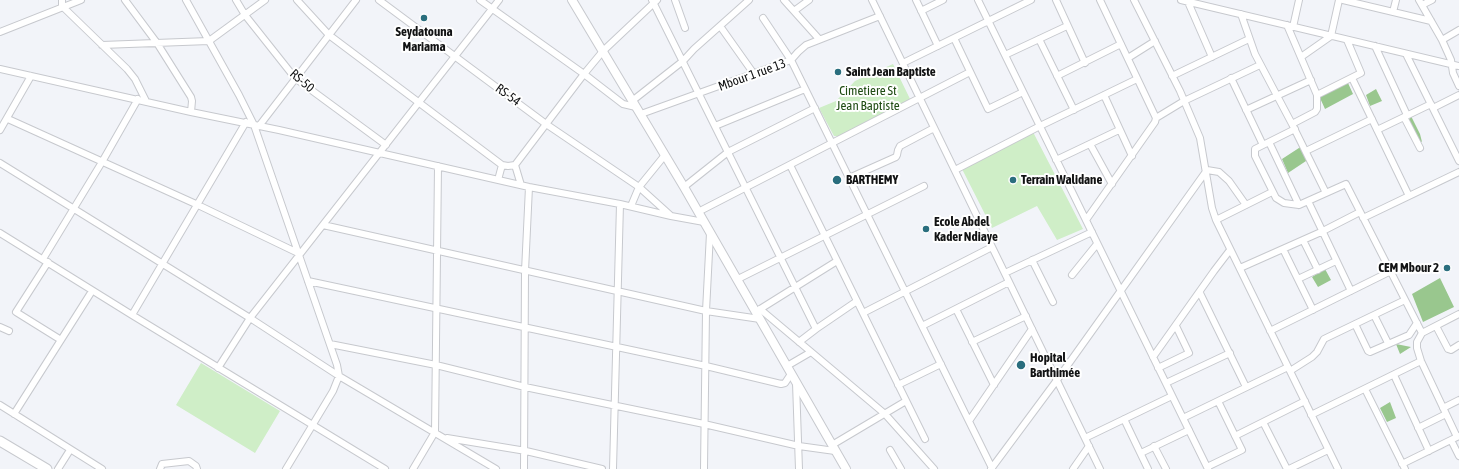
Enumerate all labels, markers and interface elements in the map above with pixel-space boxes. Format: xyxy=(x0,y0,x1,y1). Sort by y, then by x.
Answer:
marker: Seydatouna Mariama xyxy=(419,13,429,23)
place label: Seydatouna Mariama xyxy=(395,24,453,55)
street label: Mbour 1 rue 13 xyxy=(716,56,788,94)
place label: Saint Jean Baptiste xyxy=(846,64,936,80)
street label: RS-50 xyxy=(287,66,317,96)
marker: Saint Jean Baptiste xyxy=(833,67,843,77)
street label: RS-54 xyxy=(492,81,524,109)
park label: Cimetiere St Jean Baptiste xyxy=(836,83,900,114)
place label: BARTHEMY xyxy=(846,172,898,188)
place label: Terrain Walidane xyxy=(1021,172,1102,188)
marker: BARTHEMY xyxy=(831,174,843,186)
marker: Terrain Walidane xyxy=(1008,175,1018,185)
place label: Ecole Abdel Kader Ndiaye xyxy=(934,214,998,245)
marker: Ecole Abdel Kader Ndiaye xyxy=(921,224,931,234)
place label: CEM Mbour 2 xyxy=(1378,260,1439,276)
marker: CEM Mbour 2 xyxy=(1442,263,1452,273)
place label: Hopital Barthimée xyxy=(1030,350,1080,381)
marker: Hopital Barthimée xyxy=(1015,359,1027,371)

